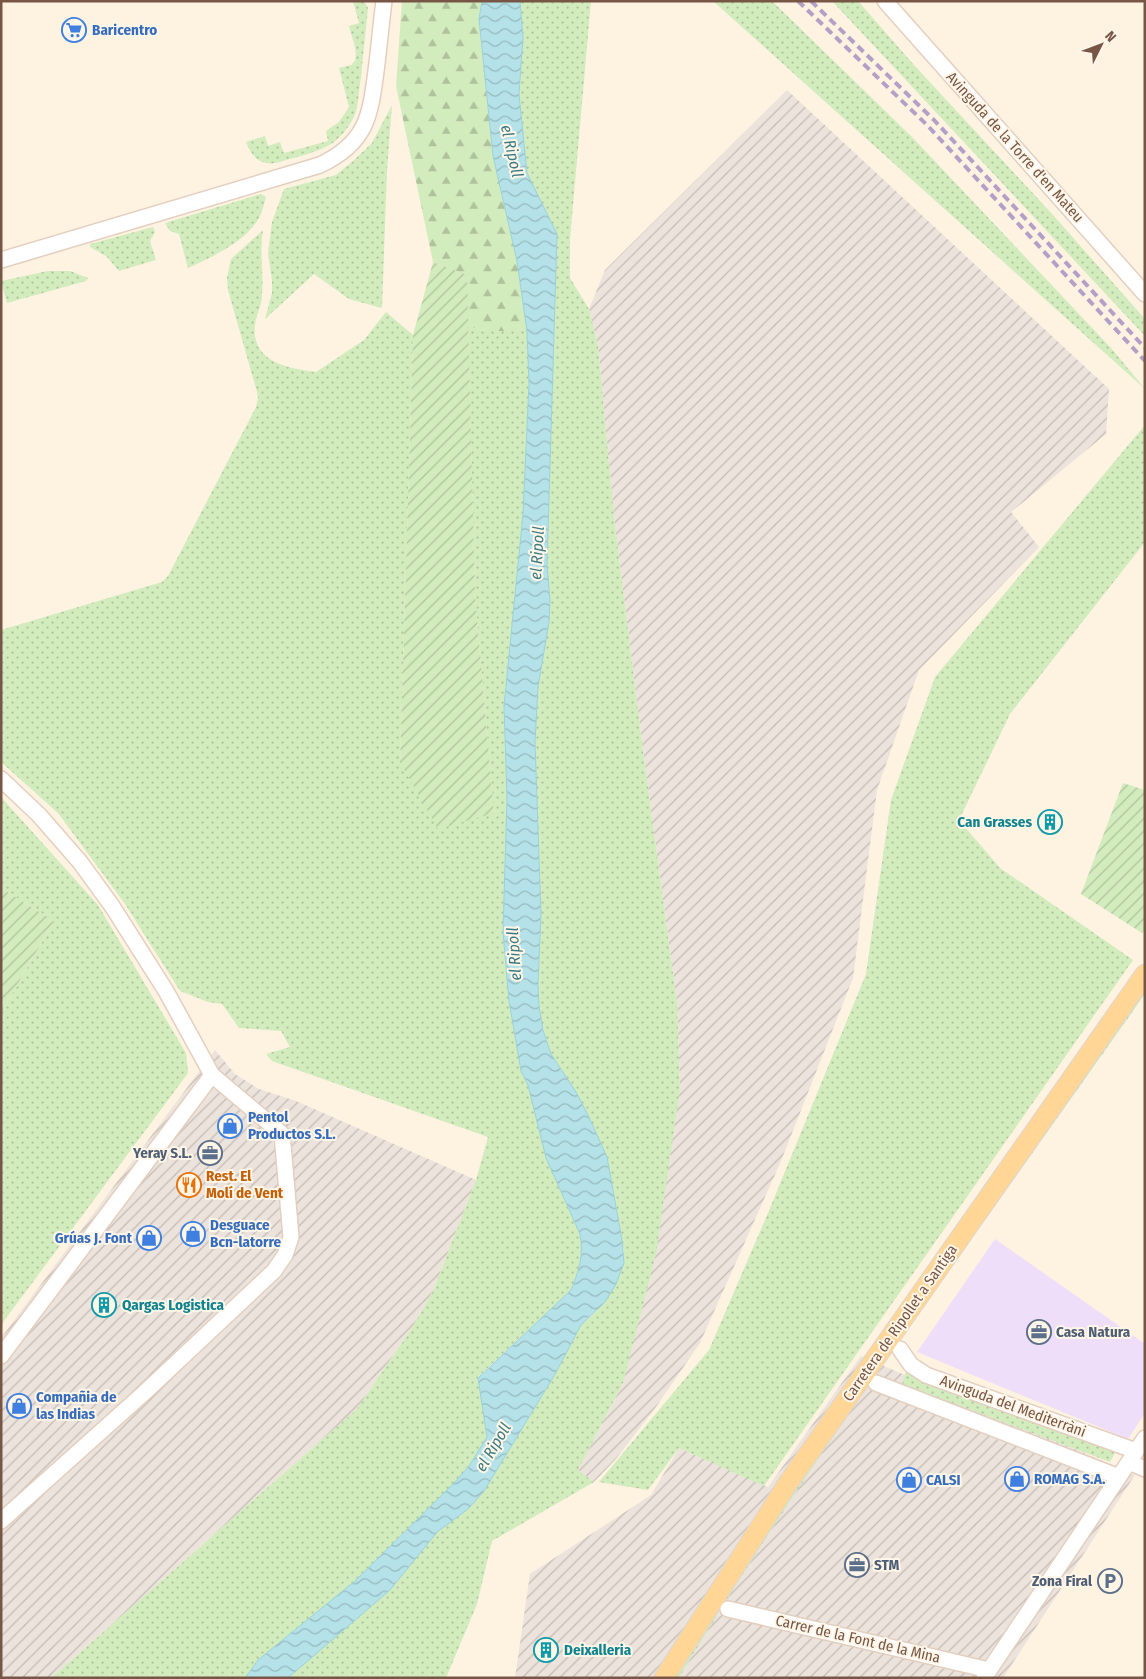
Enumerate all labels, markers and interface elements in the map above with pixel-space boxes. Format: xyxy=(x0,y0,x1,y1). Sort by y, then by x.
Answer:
supermarket icon: Baricentro xyxy=(61,17,87,43)
north arrow xyxy=(1076,20,1126,70)
place label: Baricentro xyxy=(92,21,157,39)
text: N xyxy=(1101,28,1119,45)
street label: Avinguda de la Torre d'en Mateu xyxy=(943,68,1087,226)
water label: el Ripoll xyxy=(497,123,527,179)
water label: el Ripoll xyxy=(526,526,548,580)
building icon: Can Grasses xyxy=(1037,809,1063,835)
place label: Can Grasses xyxy=(957,813,1032,831)
water label: el Ripoll xyxy=(503,927,525,981)
place label: Pentol Productos S.L. xyxy=(248,1108,336,1143)
shop icon: Pentol Productos S.L. xyxy=(217,1113,243,1139)
office icon: Yeray S.L. xyxy=(197,1140,223,1166)
place label: Yeray S.L. xyxy=(132,1144,193,1162)
place label: Rest. El Molí de Vent xyxy=(206,1167,284,1202)
restaurant icon: Rest. El Molí de Vent xyxy=(176,1172,202,1198)
place label: Desguace Bcn-latorre xyxy=(210,1216,281,1251)
shop icon: Desguace Bcn-latorre xyxy=(180,1221,206,1247)
shop icon: Grúas J. Font xyxy=(136,1225,162,1251)
place label: Grúas J. Font xyxy=(55,1229,133,1247)
street label: Carretera de Ripollet a Santiga xyxy=(839,1241,961,1405)
building icon: Qargas Logistica xyxy=(91,1292,117,1318)
place label: Qargas Logistica xyxy=(122,1296,224,1314)
office icon: Casa Natura xyxy=(1026,1319,1052,1345)
place label: Casa Natura xyxy=(1056,1323,1131,1341)
street label: Avinguda del Mediterràni xyxy=(938,1371,1088,1441)
place label: Compañia de las Indias xyxy=(36,1388,117,1423)
shop icon: Compañia de las Indias xyxy=(6,1393,32,1419)
water label: el Ripoll xyxy=(471,1419,515,1475)
shop icon: ROMAG S.A. xyxy=(1004,1466,1030,1492)
shop icon: CALSI xyxy=(896,1467,922,1493)
place label: ROMAG S.A. xyxy=(1034,1470,1106,1488)
place label: CALSI xyxy=(926,1471,961,1489)
office icon: STM xyxy=(844,1552,870,1578)
place label: STM xyxy=(874,1556,900,1574)
parking icon: Zona Firal xyxy=(1097,1568,1123,1594)
place label: Zona Firal xyxy=(1032,1572,1093,1590)
street label: Carrer de la Font de la Mina xyxy=(774,1611,942,1667)
building icon: Deixalleria xyxy=(533,1637,559,1663)
place label: Deixalleria xyxy=(564,1641,632,1659)

